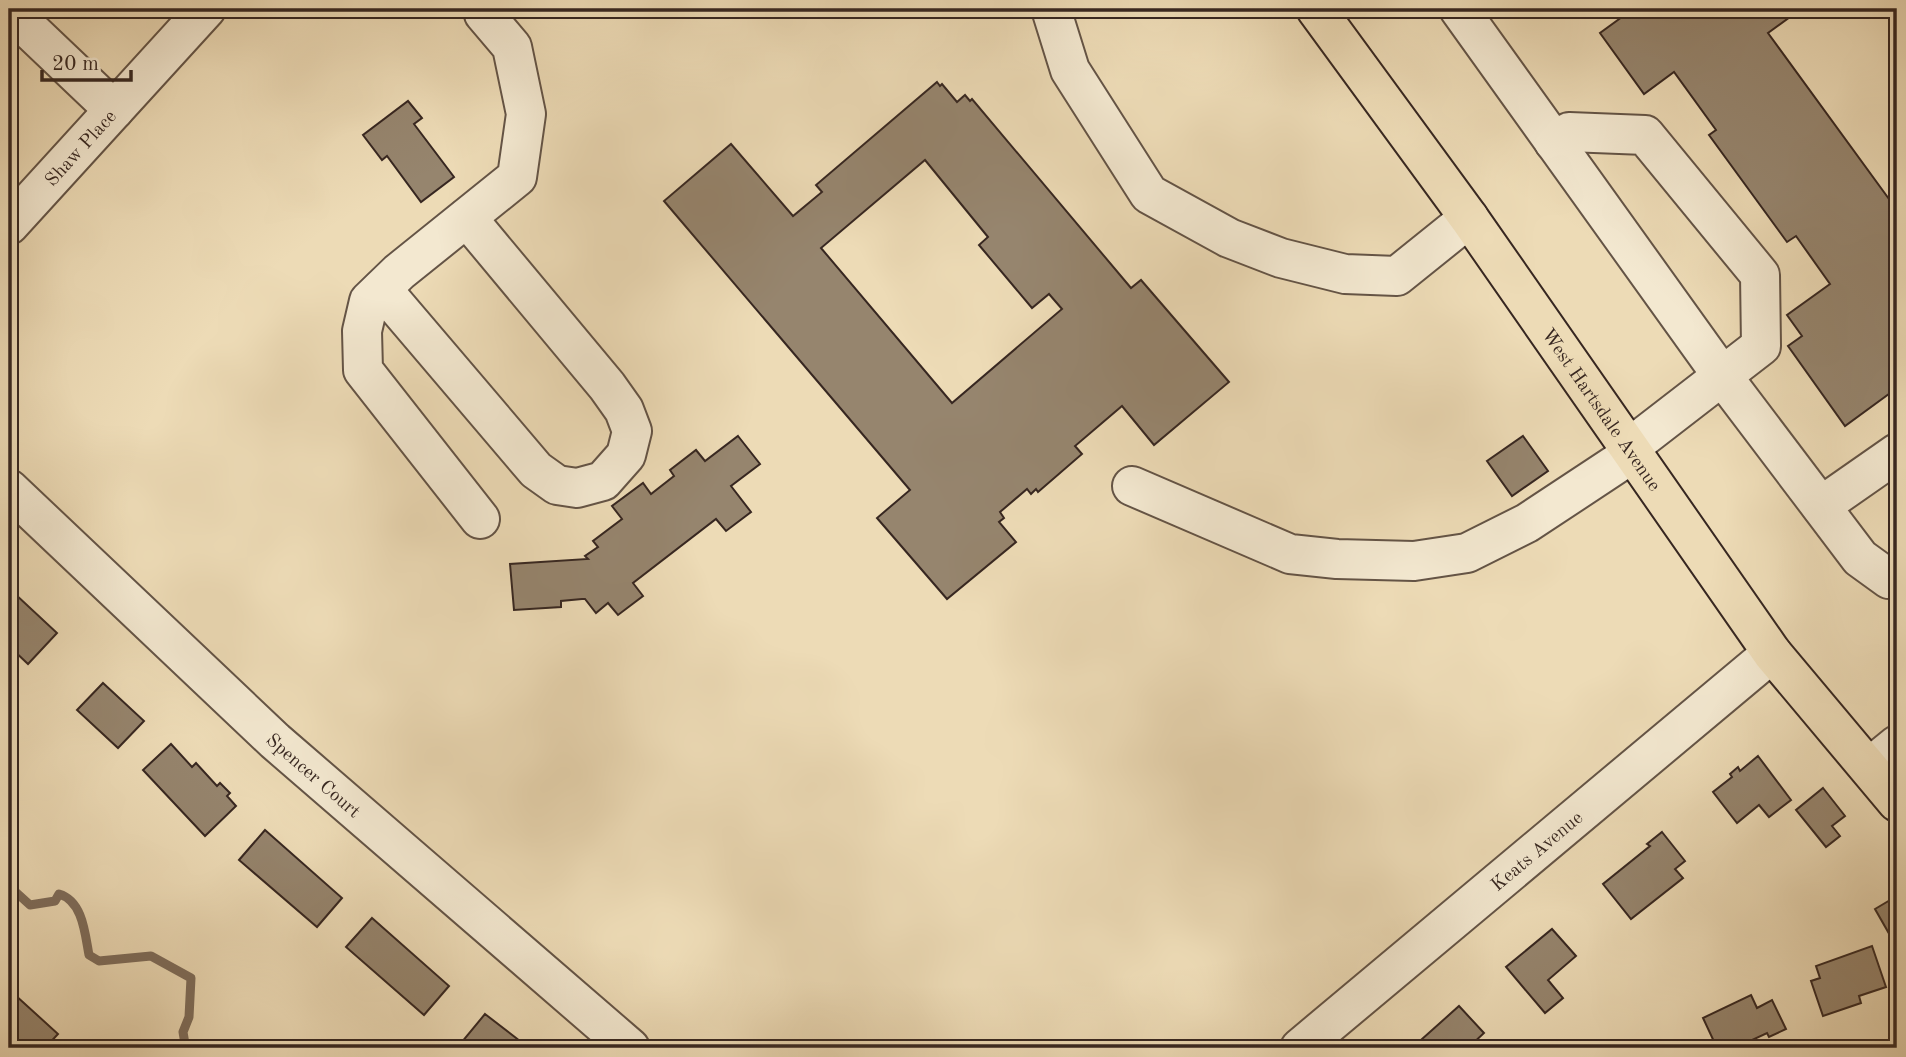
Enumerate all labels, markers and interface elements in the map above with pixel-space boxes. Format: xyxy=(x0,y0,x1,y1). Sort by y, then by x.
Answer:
scale bar xyxy=(42,38,131,82)
text: 20 m xyxy=(52,54,99,75)
street label: Shaw Place xyxy=(42,107,121,191)
street label: West Hartsdale Avenue xyxy=(1537,326,1663,495)
street label: Spencer Court xyxy=(262,731,363,822)
street label: Keats Avenue xyxy=(1488,809,1587,896)

